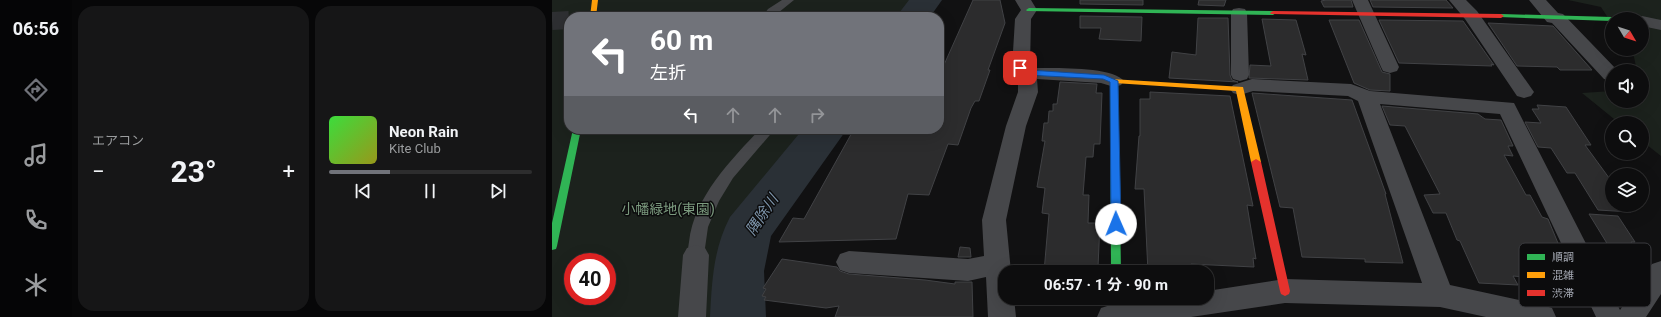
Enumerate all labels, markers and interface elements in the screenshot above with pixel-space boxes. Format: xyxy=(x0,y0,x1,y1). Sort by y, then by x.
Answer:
north arrow xyxy=(1605,12,1649,56)
map controls xyxy=(1605,12,1649,212)
text: 06:56 xyxy=(13,18,59,39)
text: 60 m xyxy=(650,24,713,57)
icon: left xyxy=(584,28,636,80)
pin xyxy=(1003,51,1037,85)
icon: arrive xyxy=(1009,57,1031,79)
text: 左折 xyxy=(650,62,686,83)
button: sound xyxy=(1605,64,1649,108)
icon: directions xyxy=(22,76,50,104)
icon: left xyxy=(680,104,702,126)
icon: ahead xyxy=(722,104,744,126)
icon: ahead xyxy=(764,104,786,126)
icon: right xyxy=(806,104,828,126)
button: search xyxy=(1605,116,1649,160)
text: Neon Rain xyxy=(389,123,458,141)
text: エアコン xyxy=(92,133,144,148)
icon: music xyxy=(22,141,50,169)
text: Kite Club xyxy=(389,141,441,156)
text: 23° xyxy=(170,154,217,189)
text: − xyxy=(92,159,105,184)
text: + xyxy=(283,159,295,184)
button: layers xyxy=(1605,168,1649,212)
icon: previous xyxy=(352,180,374,202)
icon: pause xyxy=(419,180,441,202)
icon: next xyxy=(487,180,509,202)
water label: 隅除川 xyxy=(742,190,783,239)
park label: 小幡緑地(東園) xyxy=(621,201,715,218)
position arrow xyxy=(1095,203,1137,245)
icon: phone xyxy=(22,206,50,234)
legend xyxy=(1519,243,1651,307)
text: 順調 xyxy=(1552,251,1574,264)
speed limit sign: 40 xyxy=(564,253,616,305)
text: 混雑 xyxy=(1552,269,1574,282)
icon: climate xyxy=(22,271,50,299)
text: 06:57 · 1 分 · 90 m xyxy=(1044,276,1168,294)
text: 渋滞 xyxy=(1552,287,1574,300)

